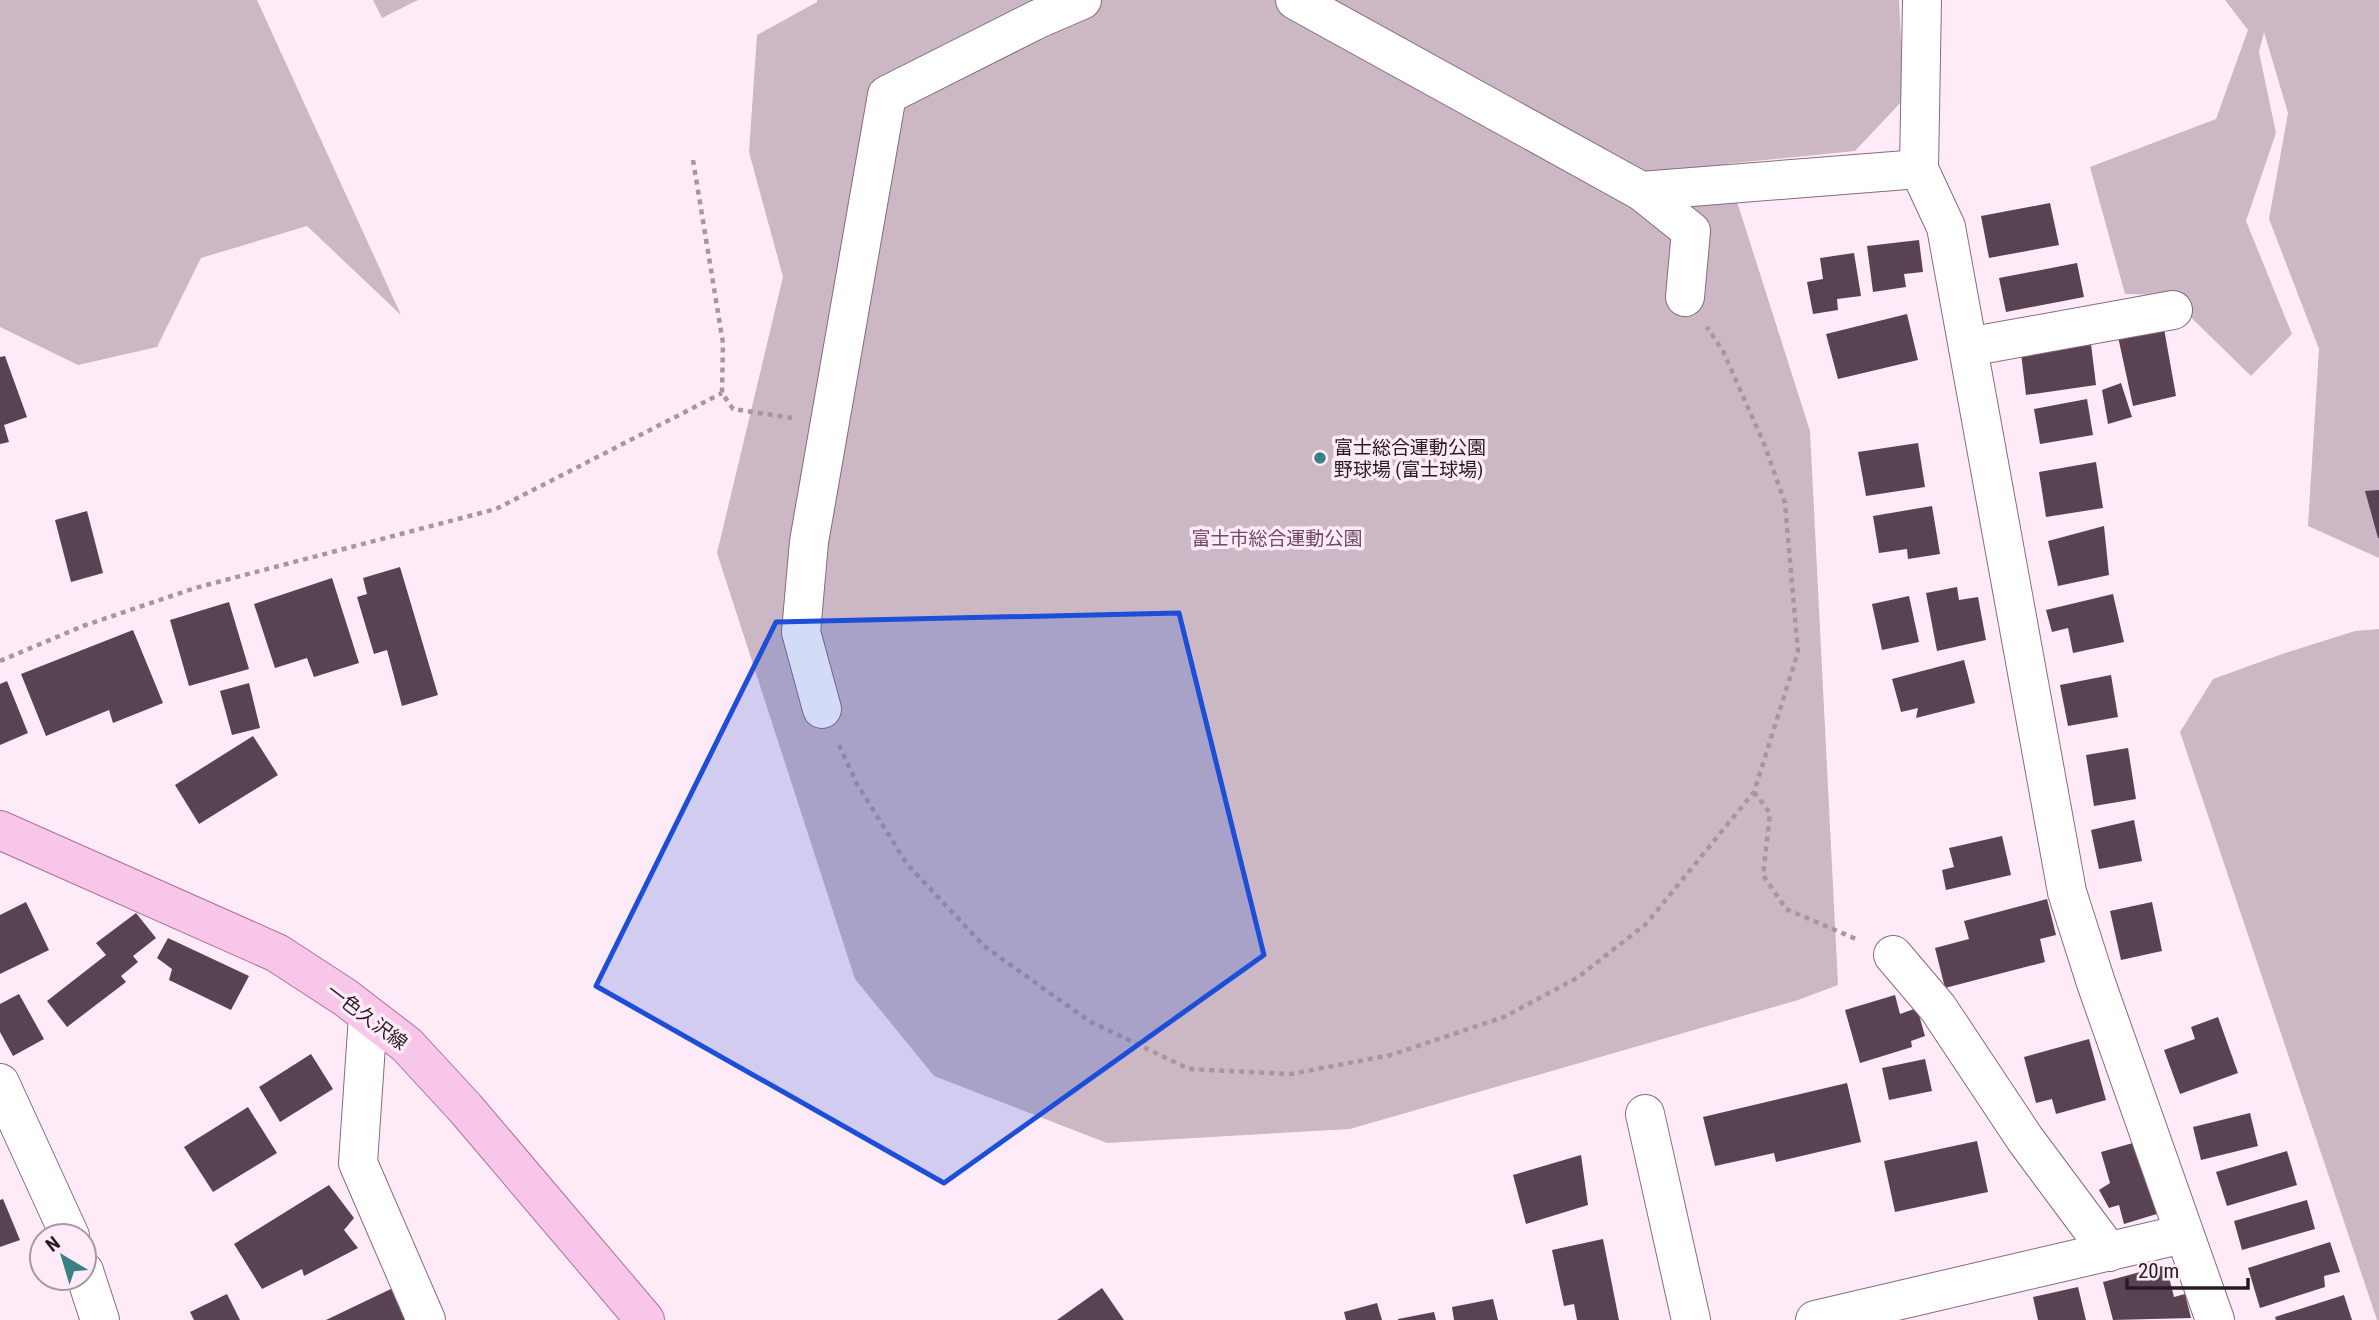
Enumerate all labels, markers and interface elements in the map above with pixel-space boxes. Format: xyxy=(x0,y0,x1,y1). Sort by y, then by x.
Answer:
place label: 富士総合運動公園 野球場 (富士球場) xyxy=(1334,436,1486,481)
marker: 富士総合運動公園 野球場 (富士球場) xyxy=(1312,450,1328,466)
park label: 富士市総合運動公園 xyxy=(1191,527,1363,550)
street label: 一色久沢線 xyxy=(322,979,412,1055)
north arrow xyxy=(28,1222,98,1292)
text: N xyxy=(41,1231,65,1257)
scale bar xyxy=(2127,1246,2248,1290)
text: 20 m xyxy=(2138,1259,2179,1283)

